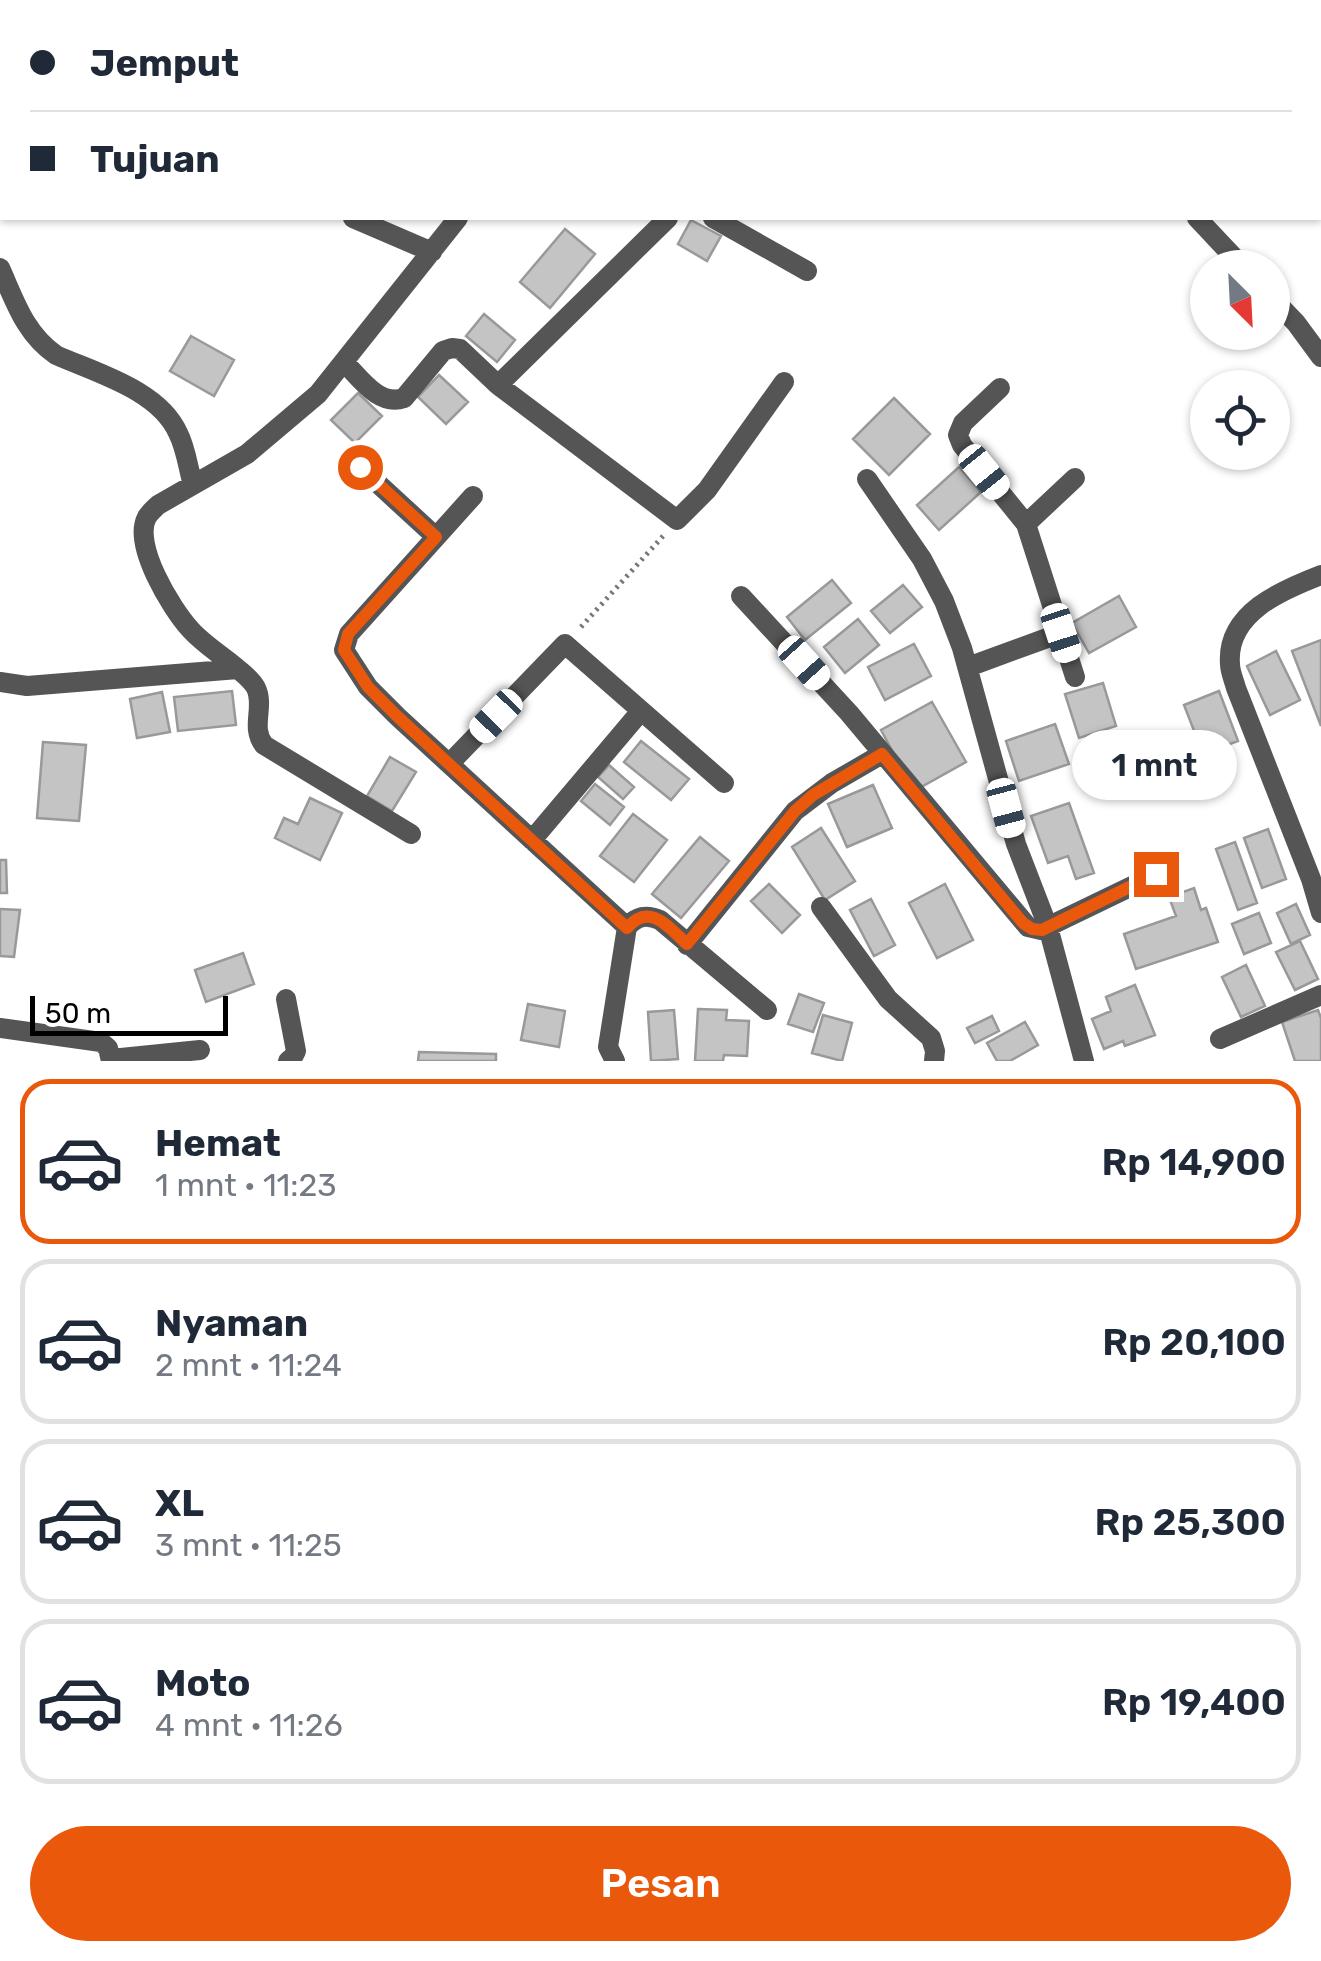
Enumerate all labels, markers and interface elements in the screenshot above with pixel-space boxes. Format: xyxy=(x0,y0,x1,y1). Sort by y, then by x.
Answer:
text: Jemput xyxy=(90,40,239,86)
text: Tujuan xyxy=(90,136,220,182)
north arrow xyxy=(1190,250,1290,350)
map controls xyxy=(1190,250,1290,470)
button: locate xyxy=(1190,370,1290,470)
car xyxy=(953,439,1015,505)
route start xyxy=(338,445,383,490)
car xyxy=(1037,600,1085,666)
car xyxy=(773,631,835,695)
car xyxy=(464,684,528,748)
callout: 1 mnt xyxy=(1074,729,1238,799)
text: 1 mnt xyxy=(1112,746,1197,784)
car xyxy=(984,775,1028,841)
route end xyxy=(1134,852,1179,897)
scale bar xyxy=(30,991,228,1036)
text: 50 m xyxy=(45,997,111,1030)
icon: car xyxy=(35,1117,125,1207)
text: Hemat xyxy=(155,1120,281,1166)
text: Rp 14,900 xyxy=(1101,1139,1286,1185)
text: 1 mnt · 11:23 xyxy=(155,1166,337,1204)
icon: car xyxy=(35,1297,125,1387)
text: Nyaman xyxy=(155,1300,308,1346)
text: Rp 20,100 xyxy=(1102,1319,1286,1365)
text: 2 mnt · 11:24 xyxy=(155,1346,342,1384)
icon: car xyxy=(35,1477,125,1567)
text: XL xyxy=(155,1480,204,1526)
text: Rp 25,300 xyxy=(1095,1499,1286,1545)
text: 3 mnt · 11:25 xyxy=(155,1526,342,1564)
icon: car xyxy=(35,1657,125,1747)
text: Moto xyxy=(155,1660,251,1706)
text: Rp 19,400 xyxy=(1102,1679,1286,1725)
text: 4 mnt · 11:26 xyxy=(155,1706,343,1744)
button: Pesan xyxy=(30,1826,1291,1941)

